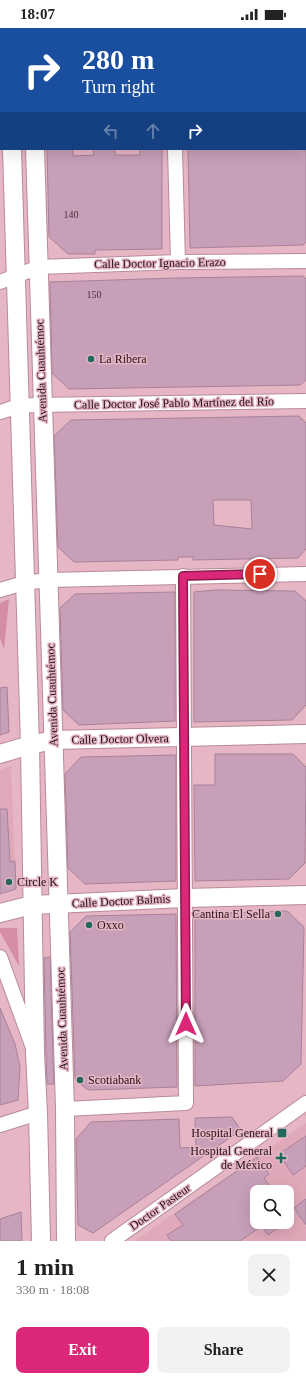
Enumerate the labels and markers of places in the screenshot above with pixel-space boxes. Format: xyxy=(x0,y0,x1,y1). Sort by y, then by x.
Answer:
place label: La Ribera xyxy=(99,352,147,366)
marker: La Ribera xyxy=(86,354,96,364)
pin xyxy=(243,557,277,591)
place label: Circle K xyxy=(17,875,58,889)
marker: Circle K xyxy=(4,877,14,887)
place label: Cantina El Sella xyxy=(192,907,271,921)
marker: Cantina El Sella xyxy=(273,909,283,919)
place label: Oxxo xyxy=(97,918,124,932)
marker: Oxxo xyxy=(84,920,94,930)
place label: Scotiabank xyxy=(88,1073,141,1087)
marker: Scotiabank xyxy=(75,1075,85,1085)
place label: Hospital General xyxy=(191,1126,274,1140)
marker: Hospital General xyxy=(276,1127,288,1139)
place label: Hospital General de México xyxy=(190,1144,273,1172)
marker: Hospital General de México xyxy=(275,1152,287,1164)

